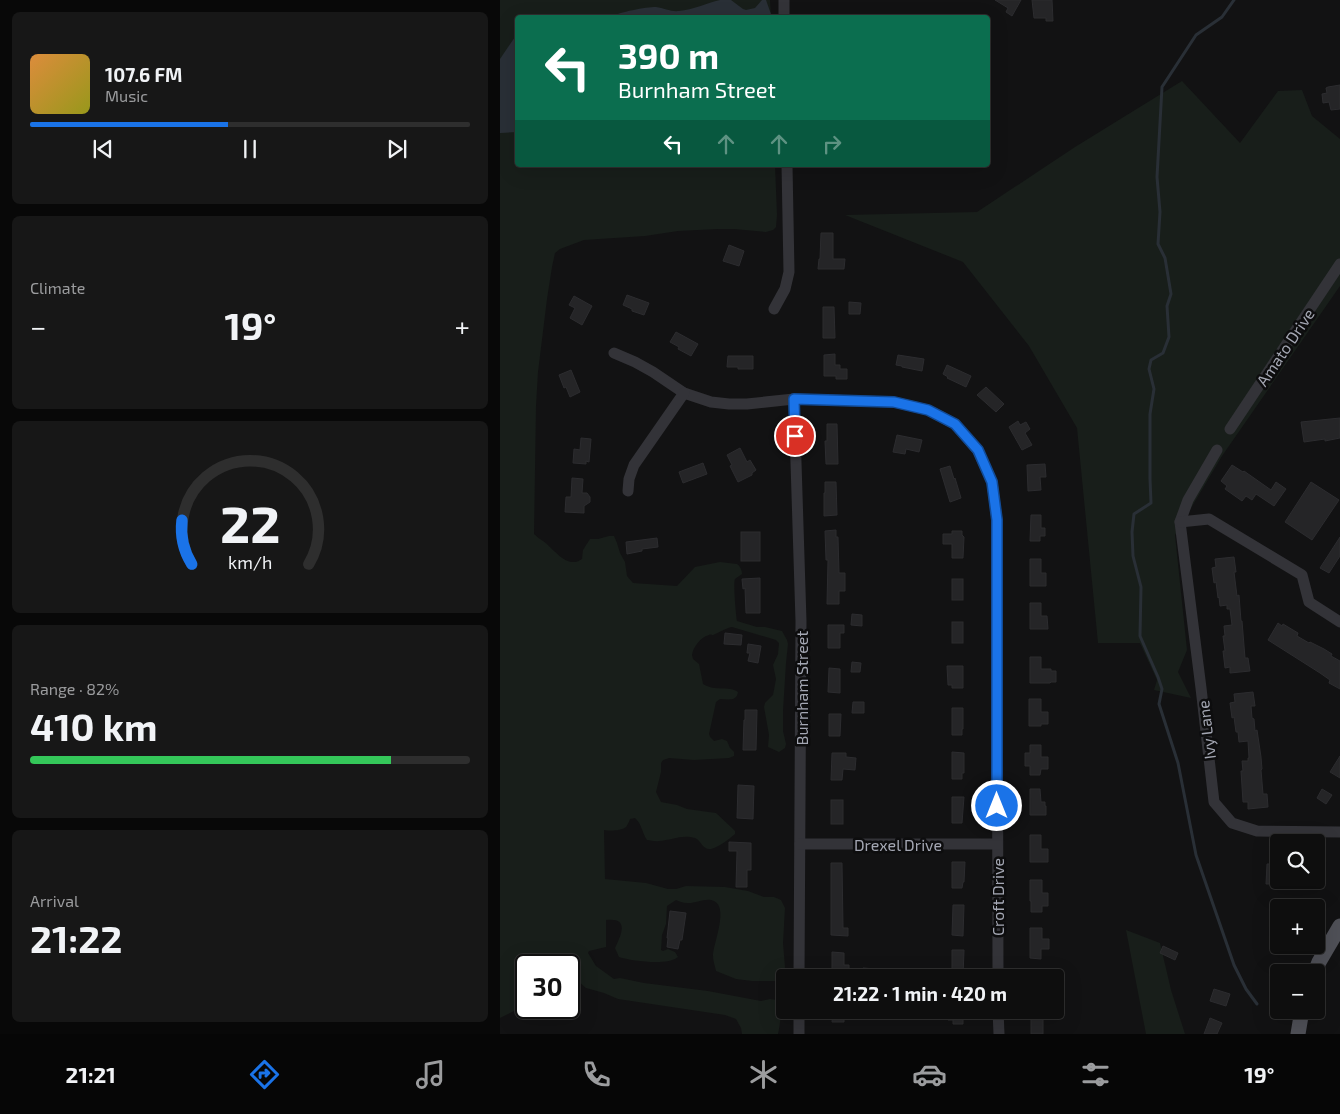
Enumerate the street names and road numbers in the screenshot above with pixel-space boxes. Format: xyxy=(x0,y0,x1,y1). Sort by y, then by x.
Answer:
street label: Amato Drive xyxy=(1252,305,1318,389)
street label: Burnham Street xyxy=(792,631,811,745)
street label: Ivy Lane xyxy=(1193,699,1219,761)
street label: Drexel Drive xyxy=(854,835,942,854)
street label: Croft Drive xyxy=(988,858,1007,936)

